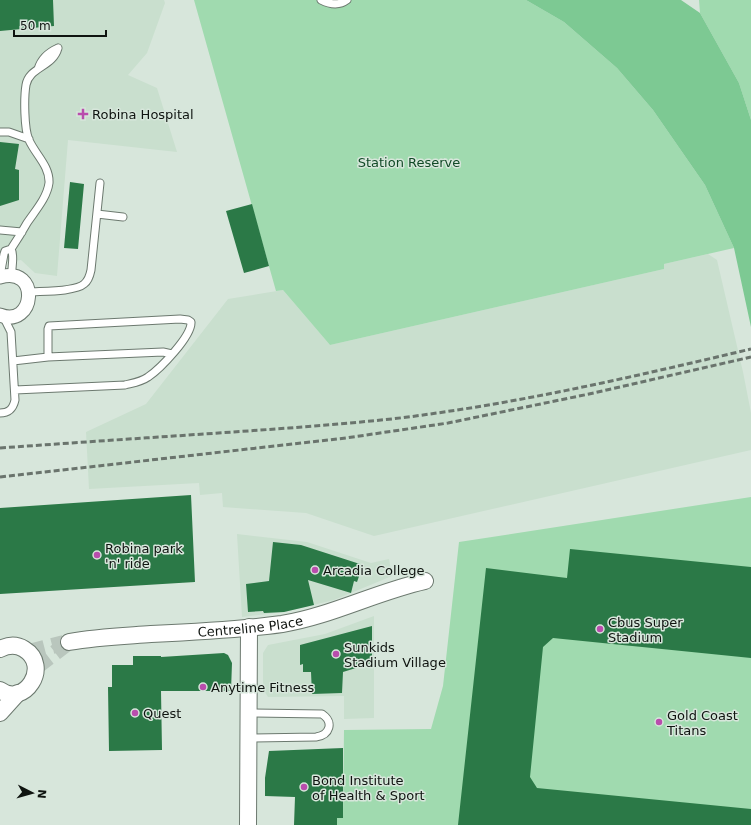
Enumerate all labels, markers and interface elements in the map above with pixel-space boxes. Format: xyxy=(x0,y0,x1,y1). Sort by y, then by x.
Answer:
scale bar xyxy=(14,12,106,38)
text: 50 m xyxy=(20,19,51,33)
place label: Robina Hospital xyxy=(92,107,194,122)
marker: Robina Hospital xyxy=(77,108,89,120)
park label: Station Reserve xyxy=(358,155,460,170)
place label: Robina park 'n' ride xyxy=(105,541,183,571)
marker: Robina park 'n' ride xyxy=(92,550,102,560)
place label: Arcadia College xyxy=(323,563,425,578)
marker: Arcadia College xyxy=(310,565,320,575)
street label: Centreline Place xyxy=(197,613,304,640)
place label: Cbus Super Stadium xyxy=(608,615,683,645)
marker: Cbus Super Stadium xyxy=(595,624,605,634)
place label: Sunkids Stadium Village xyxy=(344,640,446,670)
marker: Sunkids Stadium Village xyxy=(331,649,341,659)
place label: Anytime Fitness xyxy=(211,680,315,695)
marker: Anytime Fitness xyxy=(198,682,208,692)
place label: Quest xyxy=(143,706,181,721)
marker: Quest xyxy=(130,708,140,718)
place label: Gold Coast Titans xyxy=(666,708,738,738)
marker: Gold Coast Titans xyxy=(654,717,664,727)
north arrow xyxy=(12,773,52,813)
place label: Bond Institute of Health & Sport xyxy=(312,773,425,803)
marker: Bond Institute of Health & Sport xyxy=(299,782,309,792)
text: N xyxy=(35,789,48,799)

